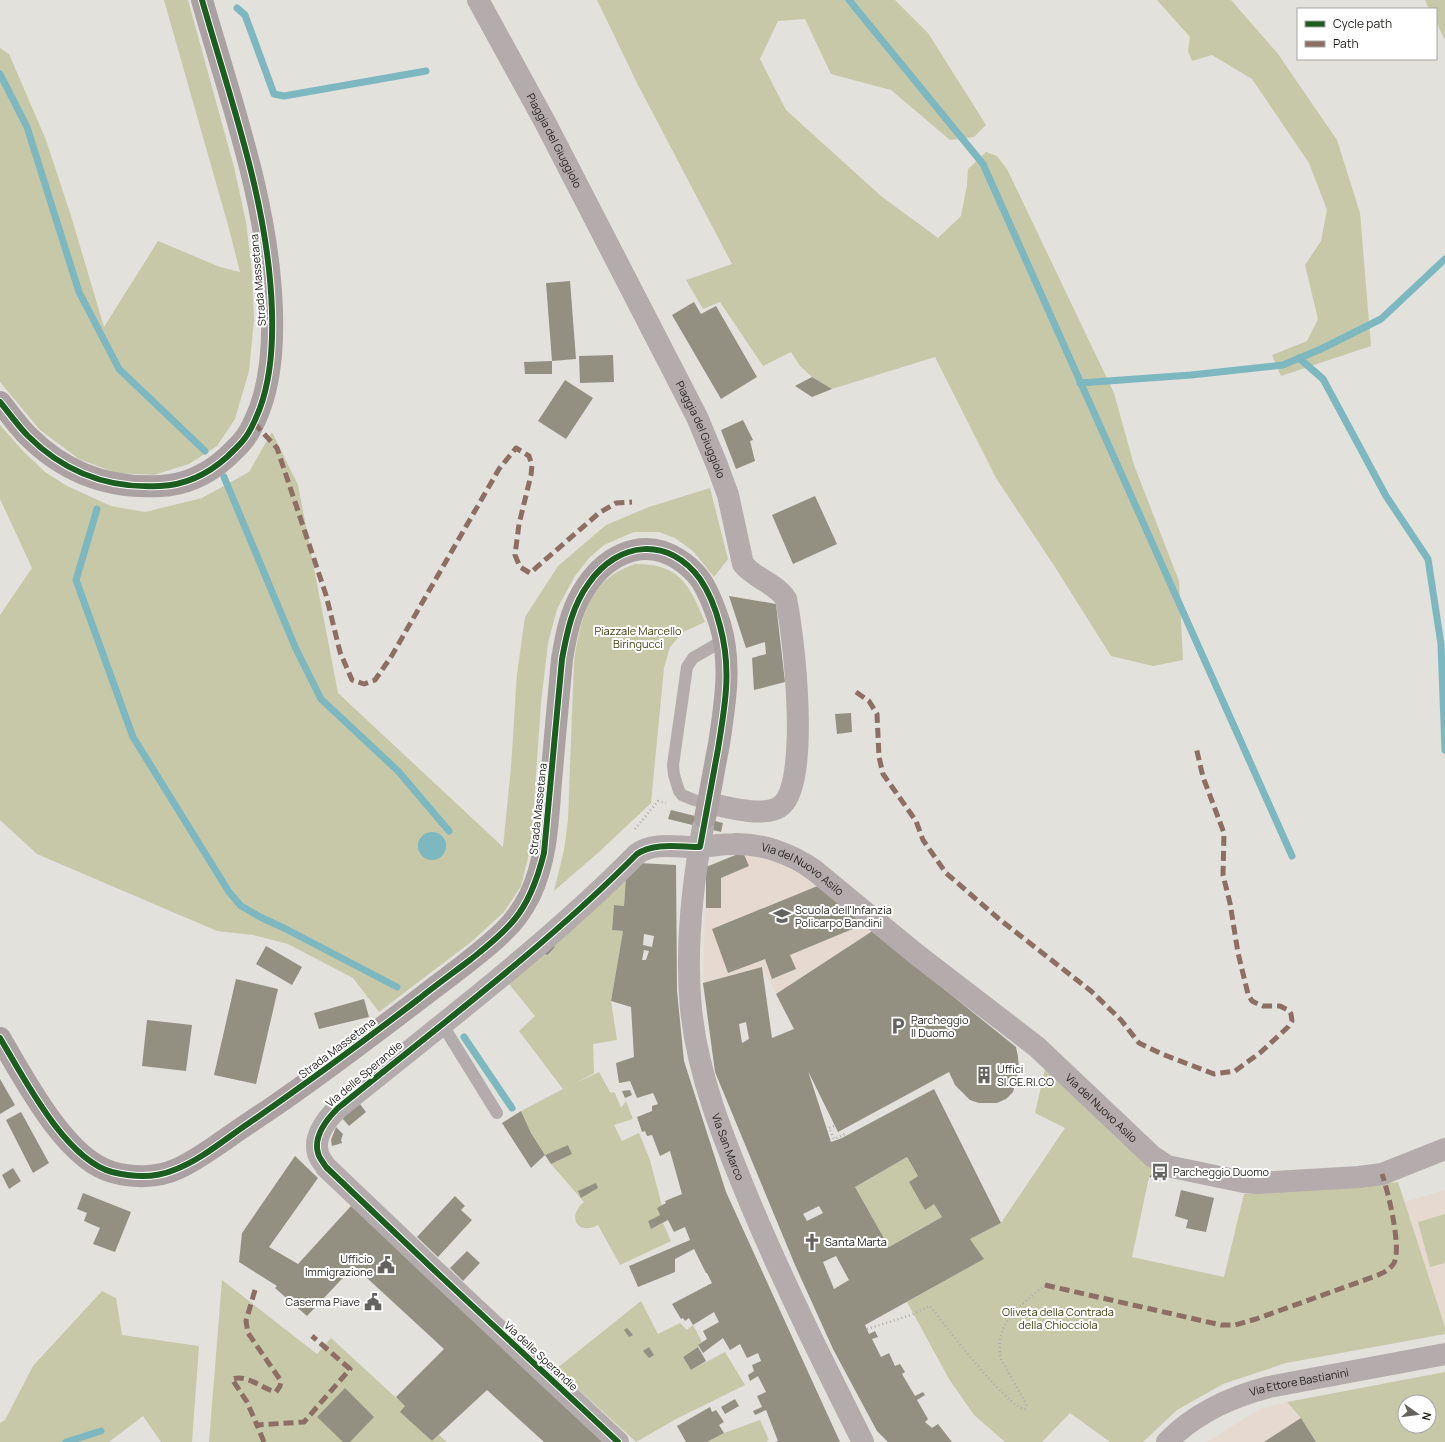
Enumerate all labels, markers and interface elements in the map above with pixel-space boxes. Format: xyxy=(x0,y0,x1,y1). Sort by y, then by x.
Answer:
legend xyxy=(1297,8,1437,60)
text: Cycle path xyxy=(1333,15,1392,32)
text: Path xyxy=(1333,35,1359,52)
street label: Piaggia del Giuggiolo xyxy=(524,90,586,191)
street label: Strada Massetana xyxy=(246,233,269,327)
street label: Piaggia del Giuggiolo xyxy=(673,378,729,481)
park label: Piazzale Marcello Biringucci xyxy=(594,623,682,651)
street label: Strada Massetana xyxy=(525,762,550,856)
street label: Via del Nuovo Asilo xyxy=(760,839,847,899)
place label: Scuola dell'Infanzia Policarpo Bandini xyxy=(795,902,892,930)
school or university icon: Scuola dell'Infanzia Policarpo Bandini xyxy=(772,906,792,926)
place label: Parcheggio Il Duomo xyxy=(911,1012,969,1040)
street label: Strada Massetana xyxy=(295,1014,378,1081)
parking icon: Parcheggio Il Duomo xyxy=(888,1016,908,1036)
street label: Via delle Sperandie xyxy=(322,1037,406,1110)
place label: Uffici SI.GE.RI.CO xyxy=(997,1061,1054,1089)
building icon: Uffici SI.GE.RI.CO xyxy=(974,1065,994,1085)
street label: Via del Nuovo Asilo xyxy=(1062,1070,1141,1146)
street label: Via San Marco xyxy=(709,1111,748,1183)
bus stop icon: Parcheggio Duomo xyxy=(1150,1162,1170,1182)
place label: Parcheggio Duomo xyxy=(1173,1164,1269,1179)
church icon: Santa Marta xyxy=(802,1232,822,1252)
place label: Santa Marta xyxy=(825,1234,887,1249)
place label: Ufficio Immigrazione xyxy=(305,1251,374,1279)
public building icon: Ufficio Immigrazione xyxy=(376,1255,396,1275)
public building icon: Caserma Piave xyxy=(363,1292,383,1312)
place label: Caserma Piave xyxy=(285,1294,361,1309)
park label: Oliveta della Contrada della Chiocciola xyxy=(1002,1304,1114,1332)
street label: Via delle Sperandie xyxy=(501,1318,582,1394)
street label: Via Ettore Bastianini xyxy=(1247,1364,1350,1399)
north arrow xyxy=(1397,1394,1437,1434)
text: N xyxy=(1419,1411,1435,1422)

